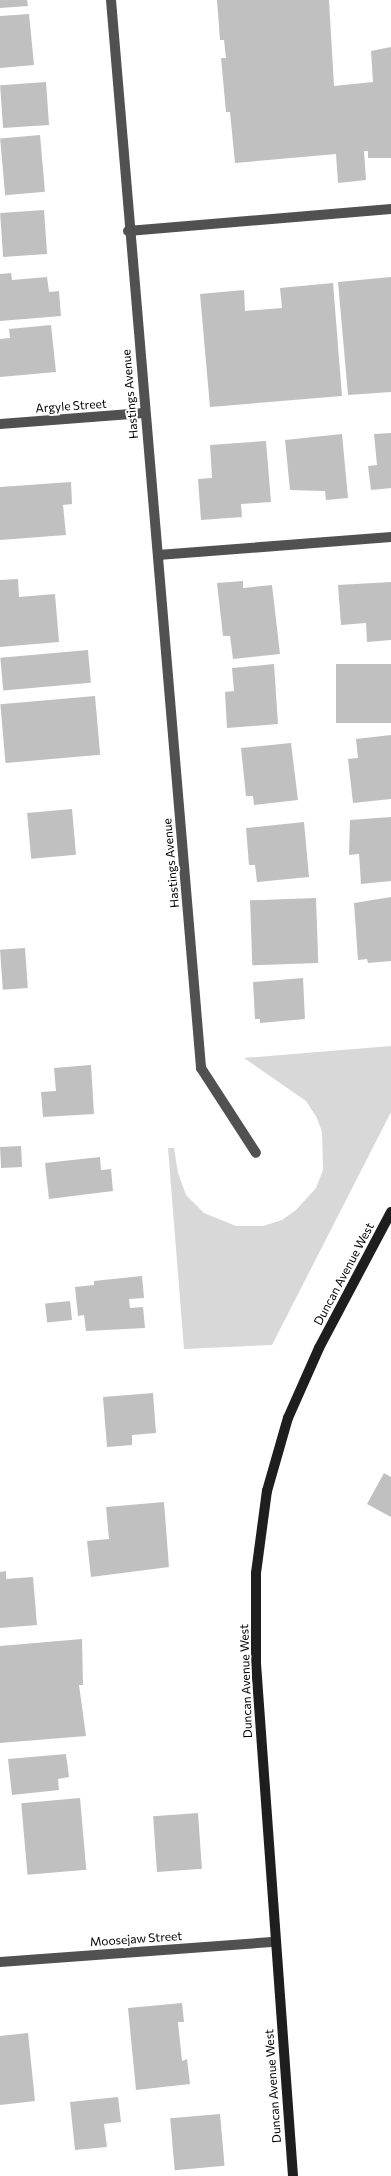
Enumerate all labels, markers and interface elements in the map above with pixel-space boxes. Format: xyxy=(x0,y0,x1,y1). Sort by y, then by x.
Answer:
street label: Hastings Avenue xyxy=(119,349,141,439)
street label: Argyle Street xyxy=(35,396,107,416)
street label: Hastings Avenue xyxy=(160,818,182,908)
street label: Duncan Avenue West xyxy=(311,1220,377,1328)
street label: Duncan Avenue West xyxy=(237,1624,255,1738)
street label: Moosejaw Street xyxy=(89,1929,183,1949)
street label: Duncan Avenue West xyxy=(262,2029,284,2143)

